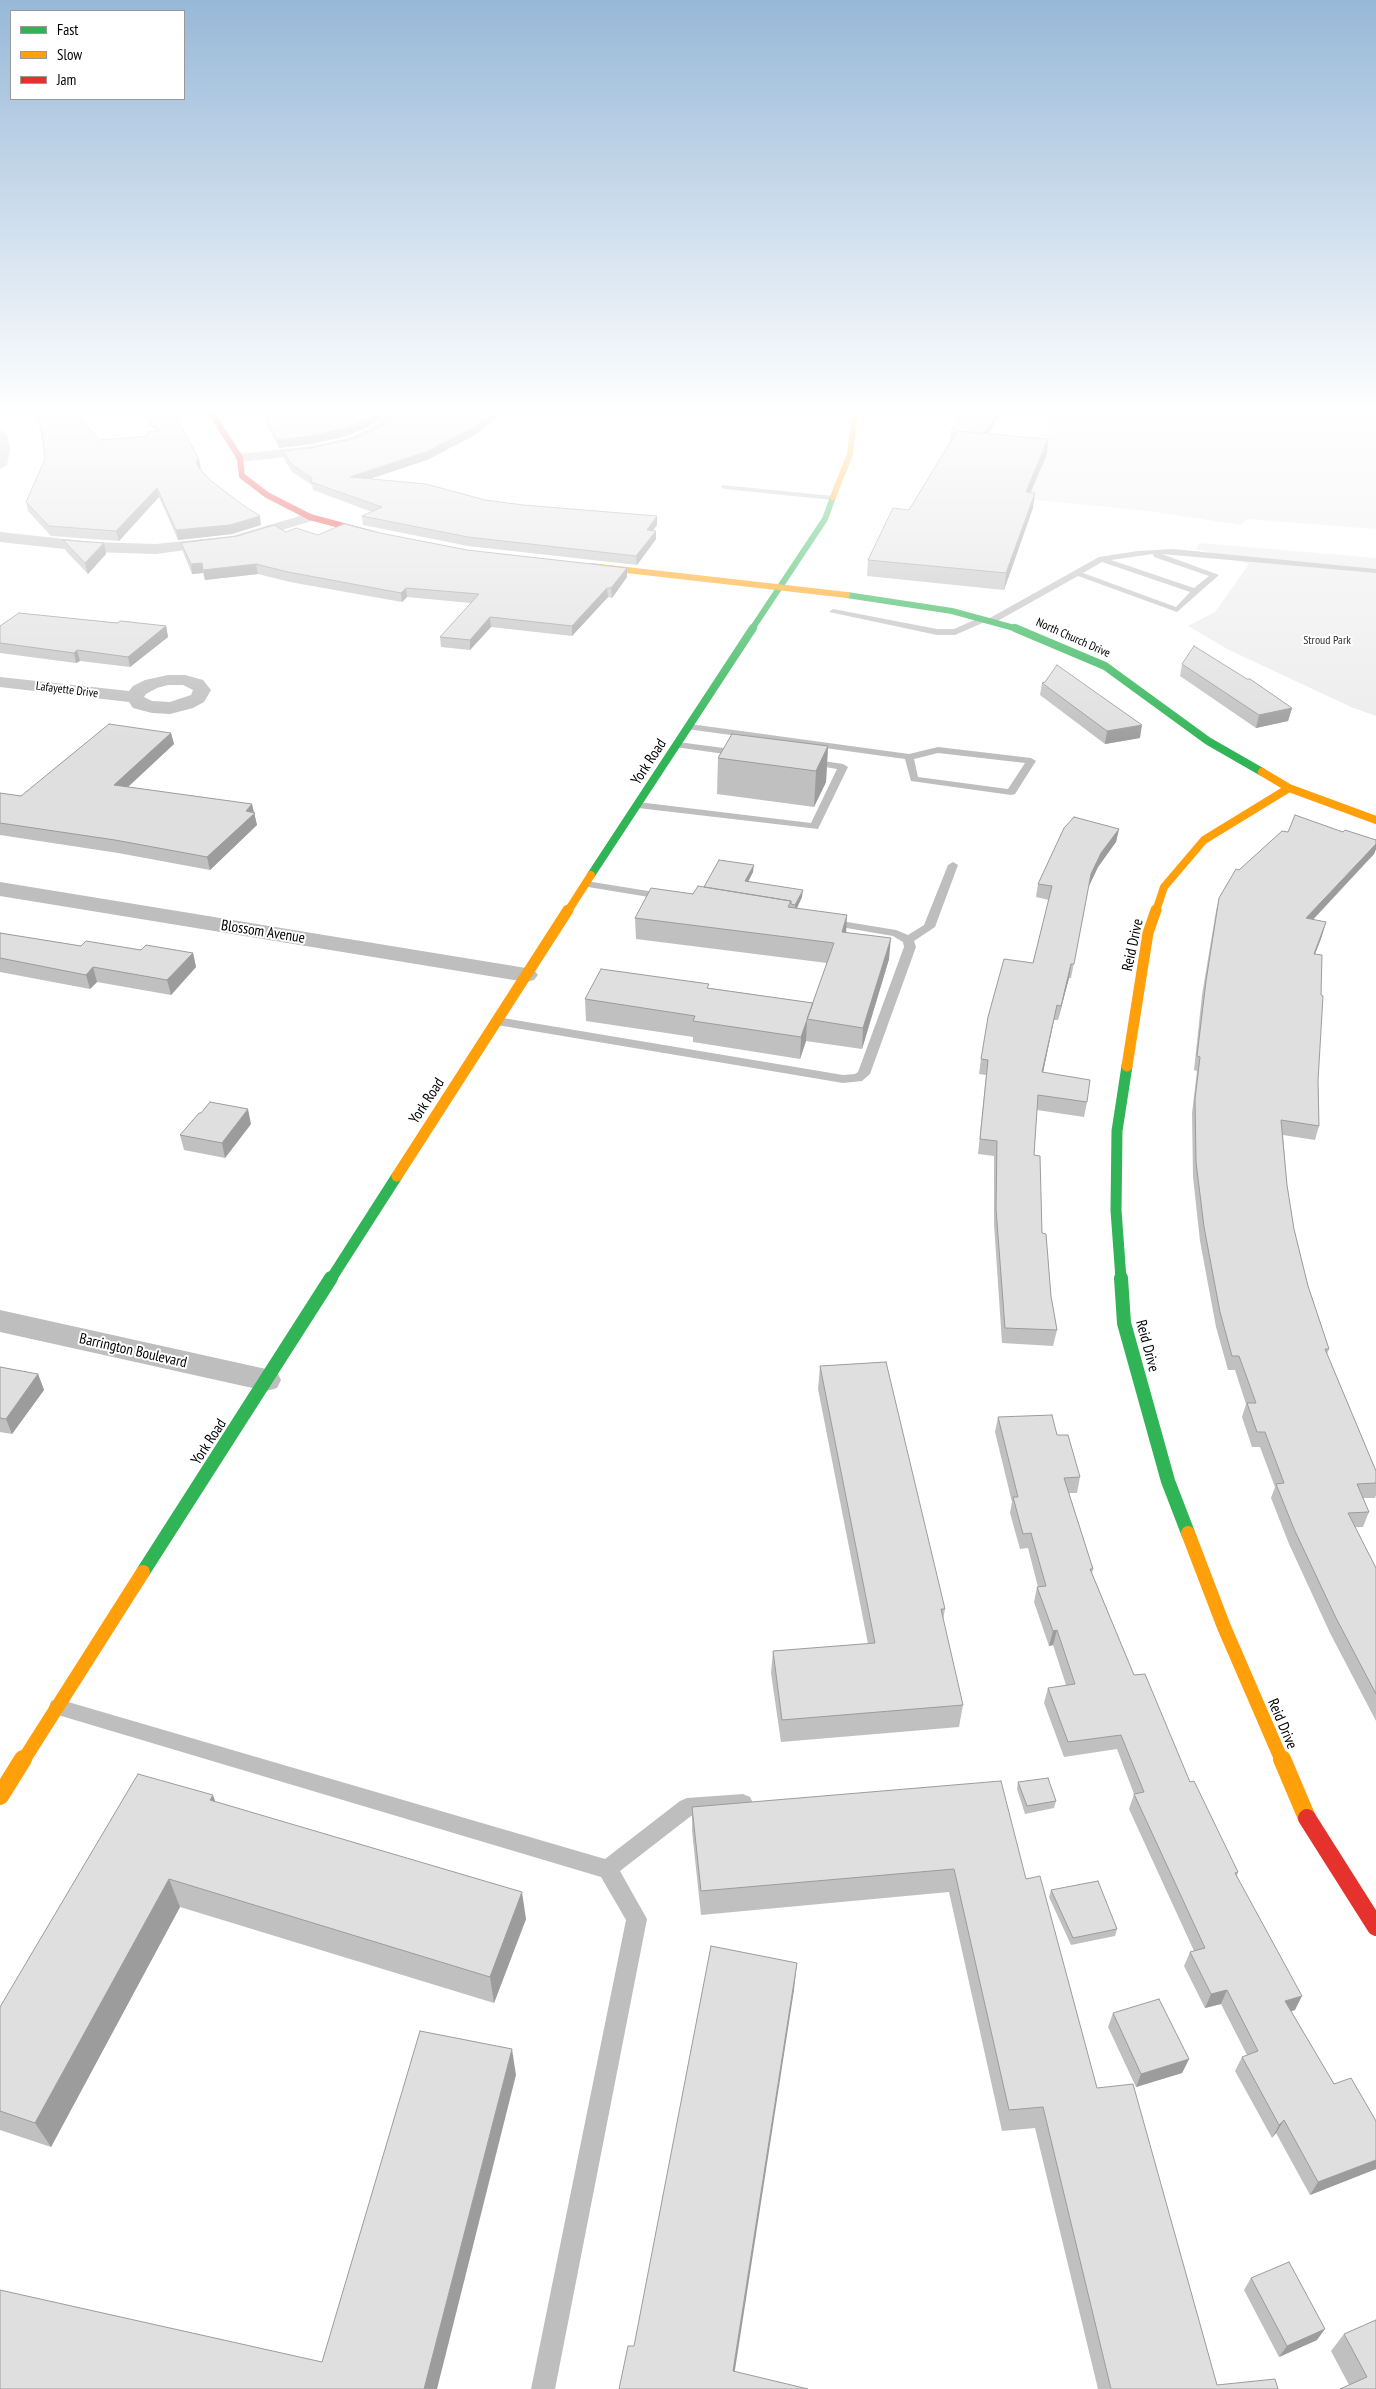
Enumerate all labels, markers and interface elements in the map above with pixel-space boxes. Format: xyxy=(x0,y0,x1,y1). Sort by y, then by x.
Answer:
legend xyxy=(10,10,185,100)
text: Fast xyxy=(57,20,78,39)
text: Slow xyxy=(57,45,82,64)
text: Jam xyxy=(57,70,76,89)
street label: North Church Drive xyxy=(1034,615,1112,661)
park label: Stroud Park xyxy=(1303,634,1351,648)
street label: Lafayette Drive xyxy=(35,679,99,701)
street label: York Road xyxy=(628,736,670,788)
street label: Blossom Avenue xyxy=(220,916,306,948)
street label: Reid Drive xyxy=(1119,917,1147,973)
street label: York Road xyxy=(406,1075,448,1127)
street label: Reid Drive xyxy=(1131,1318,1163,1374)
street label: Barrington Boulevard xyxy=(77,1330,189,1372)
street label: York Road xyxy=(188,1416,230,1468)
street label: Reid Drive xyxy=(1263,1696,1301,1752)

